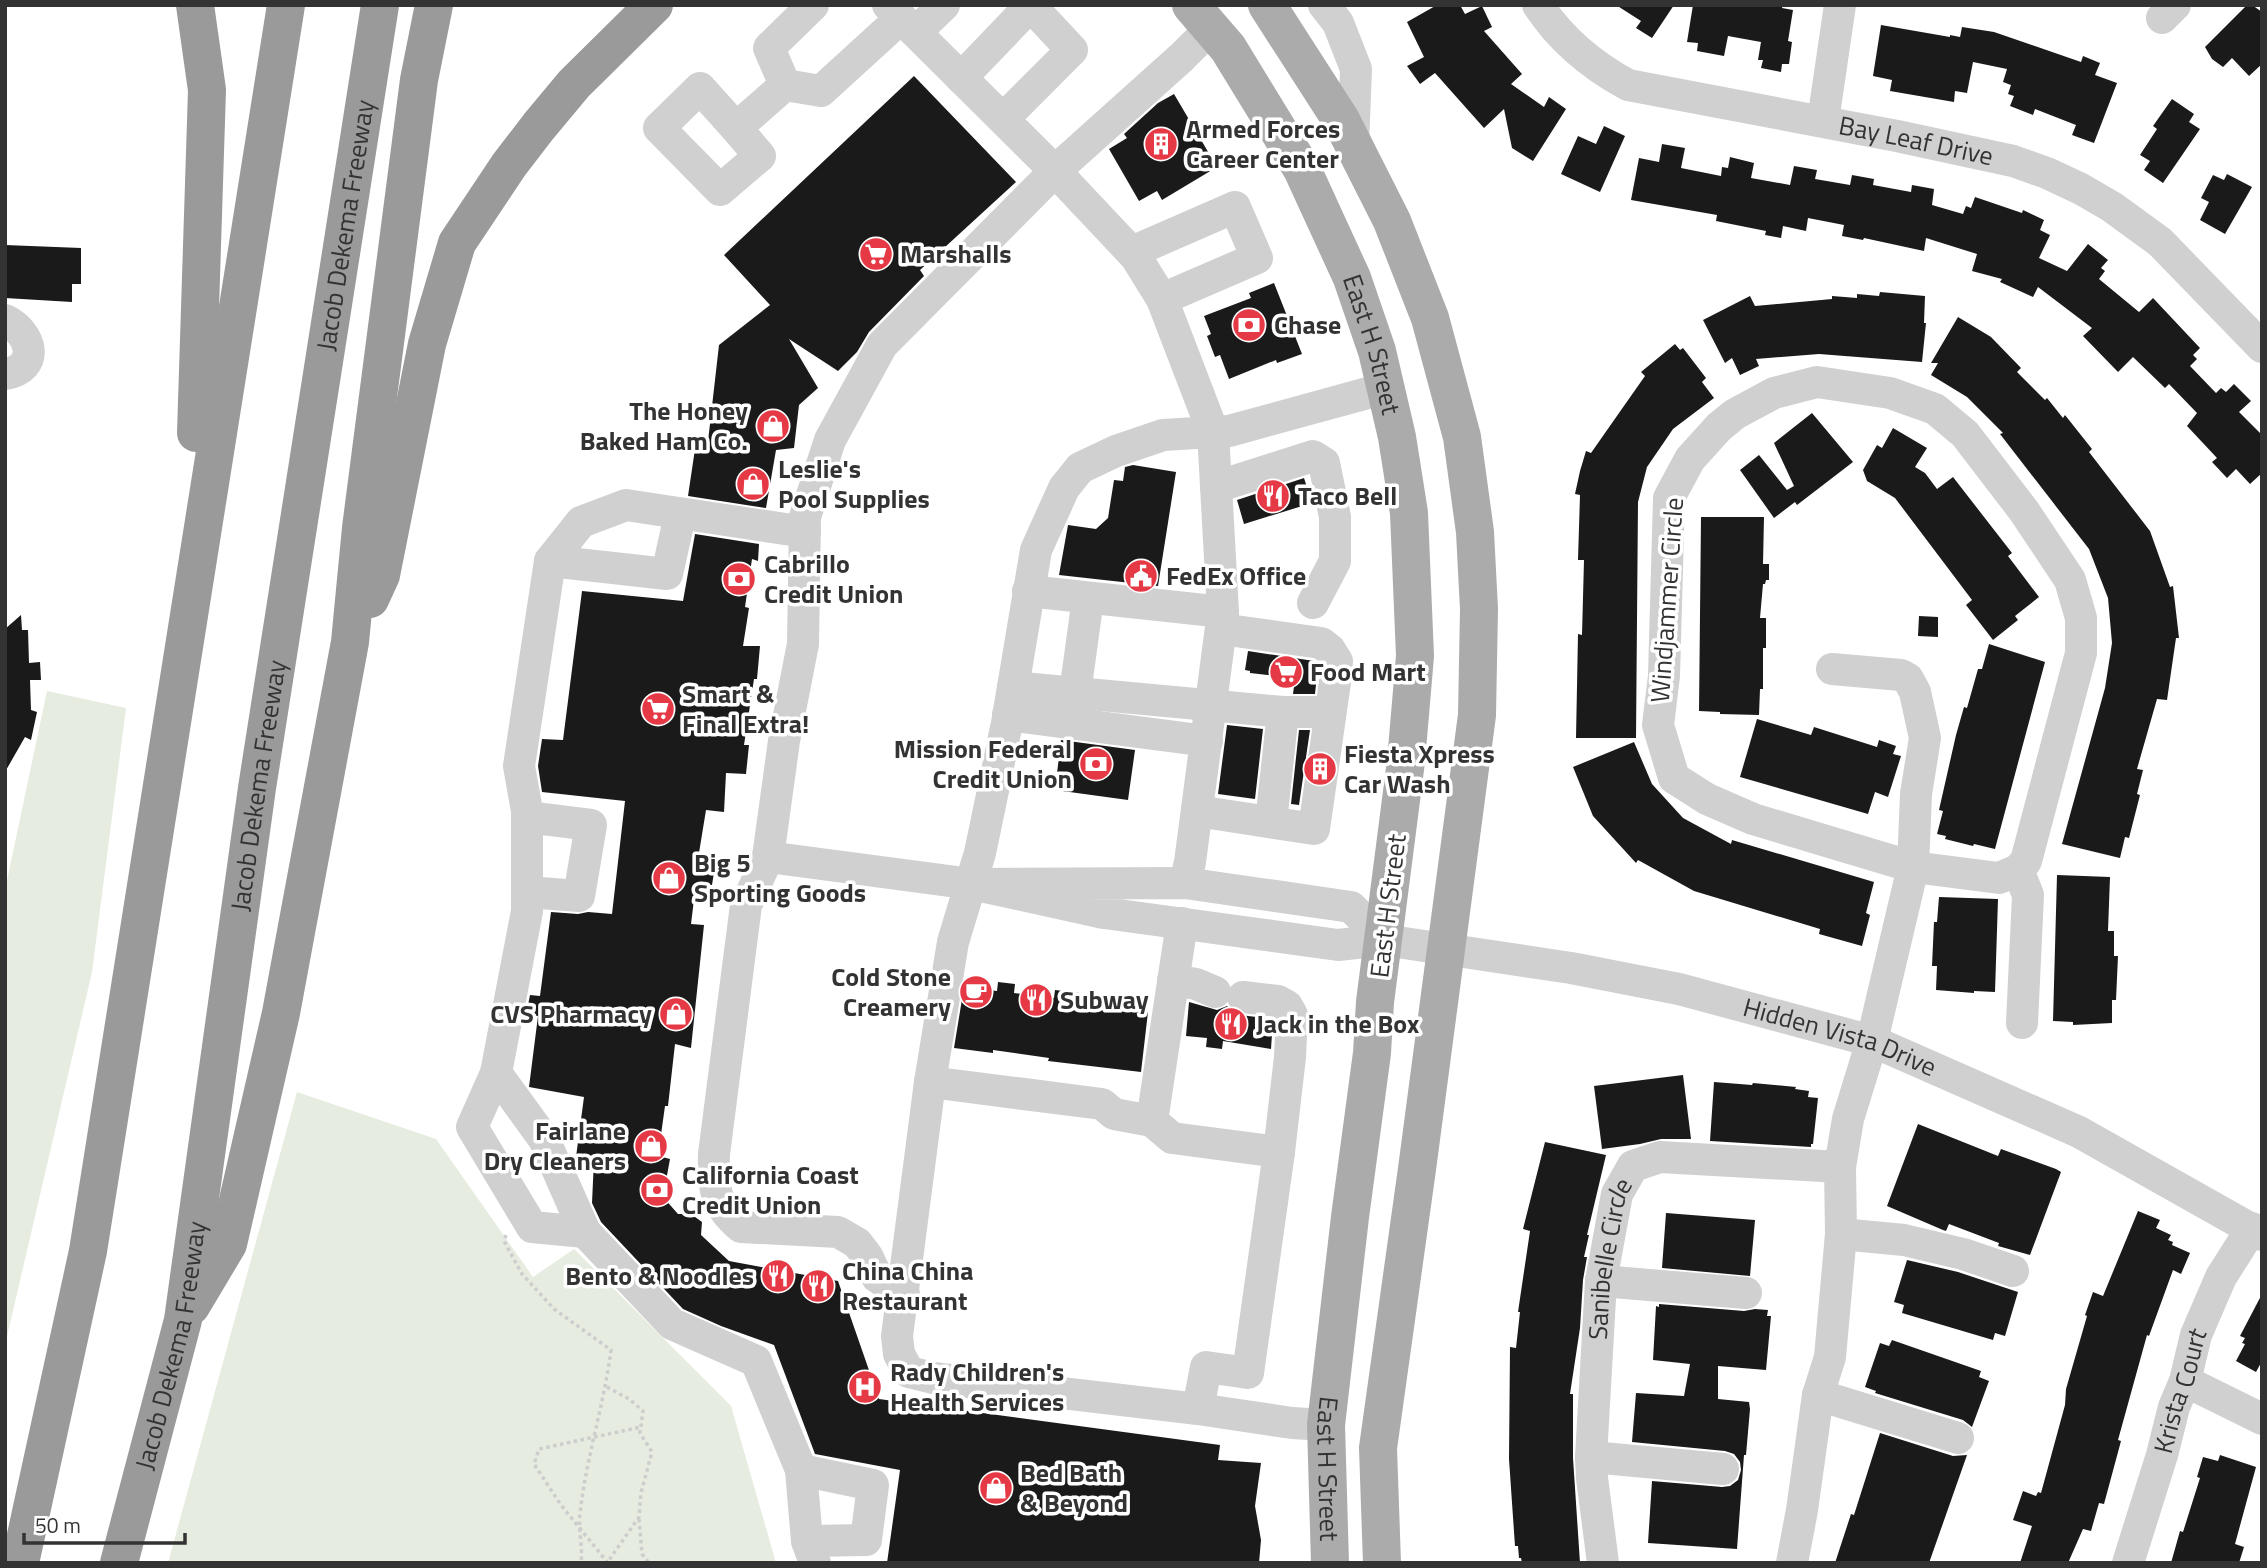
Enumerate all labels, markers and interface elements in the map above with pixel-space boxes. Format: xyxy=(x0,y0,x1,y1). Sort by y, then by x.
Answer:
street label: Jacob Dekema Freeway xyxy=(306,97,384,354)
street label: Bay Leaf Drive xyxy=(1836,105,1997,175)
place label: Armed Forces Career Center xyxy=(1186,109,1340,178)
building icon: Armed Forces Career Center xyxy=(1142,125,1180,163)
place label: Marshalls xyxy=(900,234,1012,273)
supermarket icon: Marshalls xyxy=(857,235,895,273)
street label: East H Street xyxy=(1333,269,1411,418)
place label: Chase xyxy=(1274,305,1341,344)
bank icon: Chase xyxy=(1230,306,1268,344)
place label: The Honey Baked Ham Co. xyxy=(580,391,748,460)
shop icon: The Honey Baked Ham Co. xyxy=(754,407,792,445)
place label: Leslie's Pool Supplies xyxy=(778,449,930,518)
shop icon: Leslie's Pool Supplies xyxy=(734,465,772,503)
place label: Taco Bell xyxy=(1298,476,1397,515)
restaurant icon: Taco Bell xyxy=(1254,477,1292,515)
street label: Windjammer Circle xyxy=(1640,496,1693,704)
place label: Cabrillo Credit Union xyxy=(764,544,903,613)
place label: FedEx Office xyxy=(1166,556,1306,595)
public building icon: FedEx Office xyxy=(1122,557,1160,595)
bank icon: Cabrillo Credit Union xyxy=(720,560,758,598)
place label: Food Mart xyxy=(1310,652,1426,691)
supermarket icon: Food Mart xyxy=(1267,653,1305,691)
street label: Jacob Dekema Freeway xyxy=(220,657,296,914)
place label: Smart & Final Extra! xyxy=(682,674,809,743)
supermarket icon: Smart & Final Extra! xyxy=(639,690,677,728)
place label: Mission Federal Credit Union xyxy=(894,729,1072,798)
place label: Fiesta Xpress Car Wash xyxy=(1344,734,1495,803)
bank icon: Mission Federal Credit Union xyxy=(1077,745,1115,783)
building icon: Fiesta Xpress Car Wash xyxy=(1301,750,1339,788)
street label: East H Street xyxy=(1359,832,1416,980)
place label: Big 5 Sporting Goods xyxy=(694,843,866,912)
shop icon: Big 5 Sporting Goods xyxy=(650,859,688,897)
place label: Cold Stone Creamery xyxy=(831,957,951,1026)
cafe icon: Cold Stone Creamery xyxy=(957,973,995,1011)
place label: Subway xyxy=(1060,980,1149,1019)
restaurant icon: Subway xyxy=(1017,981,1055,1019)
street label: Hidden Vista Drive xyxy=(1739,987,1943,1086)
place label: CVS Pharmacy xyxy=(490,994,652,1033)
shop icon: CVS Pharmacy xyxy=(657,995,695,1033)
place label: Jack in the Box xyxy=(1256,1004,1419,1043)
restaurant icon: Jack in the Box xyxy=(1212,1005,1250,1043)
place label: Fairlane Dry Cleaners xyxy=(484,1111,626,1180)
shop icon: Fairlane Dry Cleaners xyxy=(632,1127,670,1165)
place label: California Coast Credit Union xyxy=(682,1155,859,1224)
street label: Sanibelle Circle xyxy=(1578,1170,1642,1341)
bank icon: California Coast Credit Union xyxy=(638,1171,676,1209)
street label: Jacob Dekema Freeway xyxy=(124,1219,216,1474)
place label: China China Restaurant xyxy=(842,1251,973,1320)
place label: Bento & Noodles xyxy=(565,1256,754,1295)
restaurant icon: Bento & Noodles xyxy=(759,1257,797,1295)
restaurant icon: China China Restaurant xyxy=(799,1267,837,1305)
street label: Krista Court xyxy=(2143,1321,2216,1457)
place label: Rady Children's Health Services xyxy=(890,1352,1064,1421)
hospital icon: Rady Children's Health Services xyxy=(846,1368,884,1406)
street label: East H Street xyxy=(1307,1394,1349,1542)
place label: Bed Bath & Beyond xyxy=(1020,1453,1128,1522)
shop icon: Bed Bath & Beyond xyxy=(977,1469,1015,1507)
scale bar xyxy=(24,1502,186,1546)
text: 50 m xyxy=(35,1509,81,1541)

